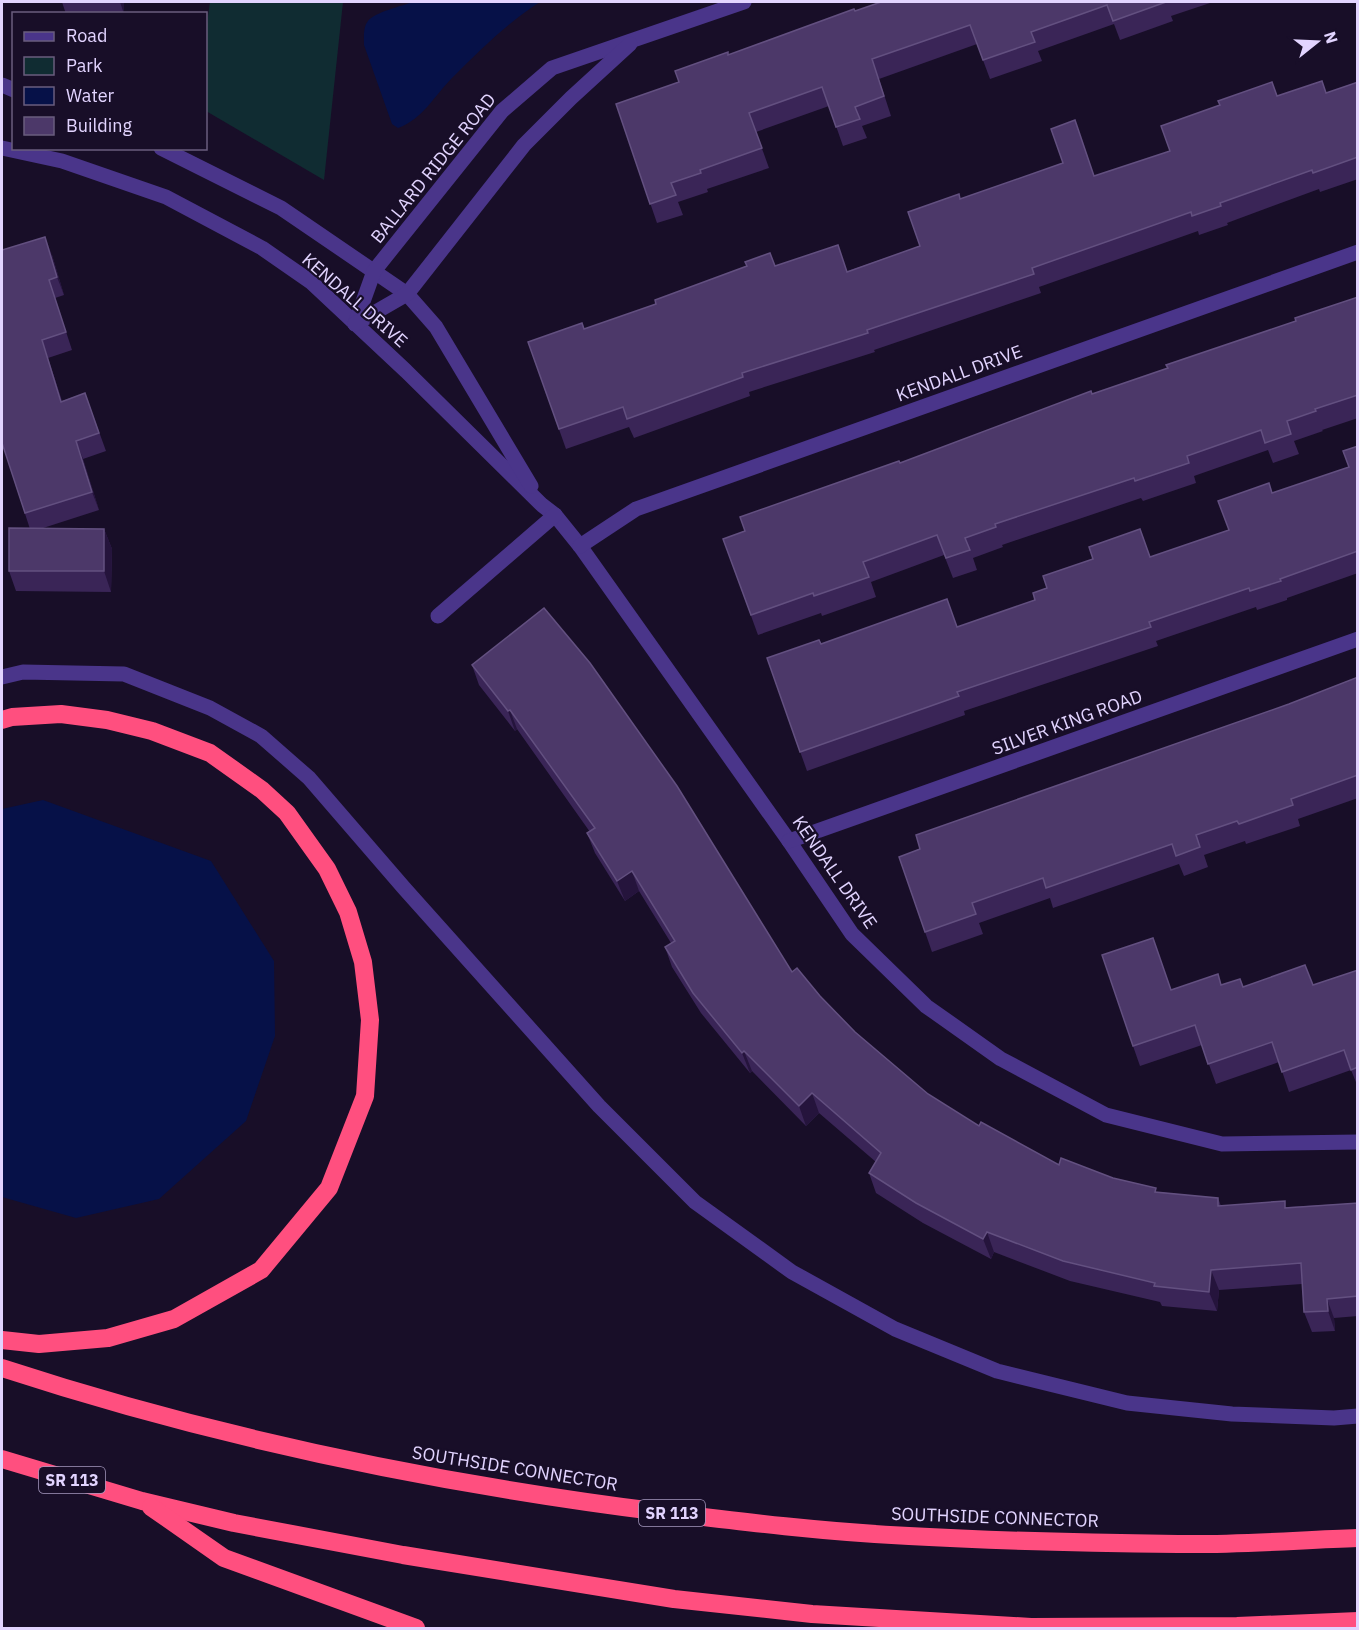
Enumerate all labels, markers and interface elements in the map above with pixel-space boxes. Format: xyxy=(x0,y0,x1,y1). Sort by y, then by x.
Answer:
legend xyxy=(12,12,207,150)
north arrow xyxy=(1287,12,1347,72)
text: Road xyxy=(66,24,107,47)
text: N xyxy=(1320,29,1343,46)
text: Park xyxy=(66,54,103,77)
text: Water xyxy=(66,84,115,107)
street label: BALLARD RIDGE ROAD xyxy=(365,88,501,248)
text: Building xyxy=(66,114,133,137)
street label: KENDALL DRIVE xyxy=(297,248,413,352)
street label: KENDALL DRIVE xyxy=(893,340,1025,406)
street label: SILVER KING ROAD xyxy=(989,684,1145,760)
street label: KENDALL DRIVE xyxy=(788,811,882,933)
street label: SOUTHSIDE CONNECTOR xyxy=(411,1440,619,1496)
road number: SR 113 xyxy=(39,1467,105,1493)
road number: SR 113 xyxy=(639,1500,705,1526)
street label: SOUTHSIDE CONNECTOR xyxy=(891,1502,1099,1532)

